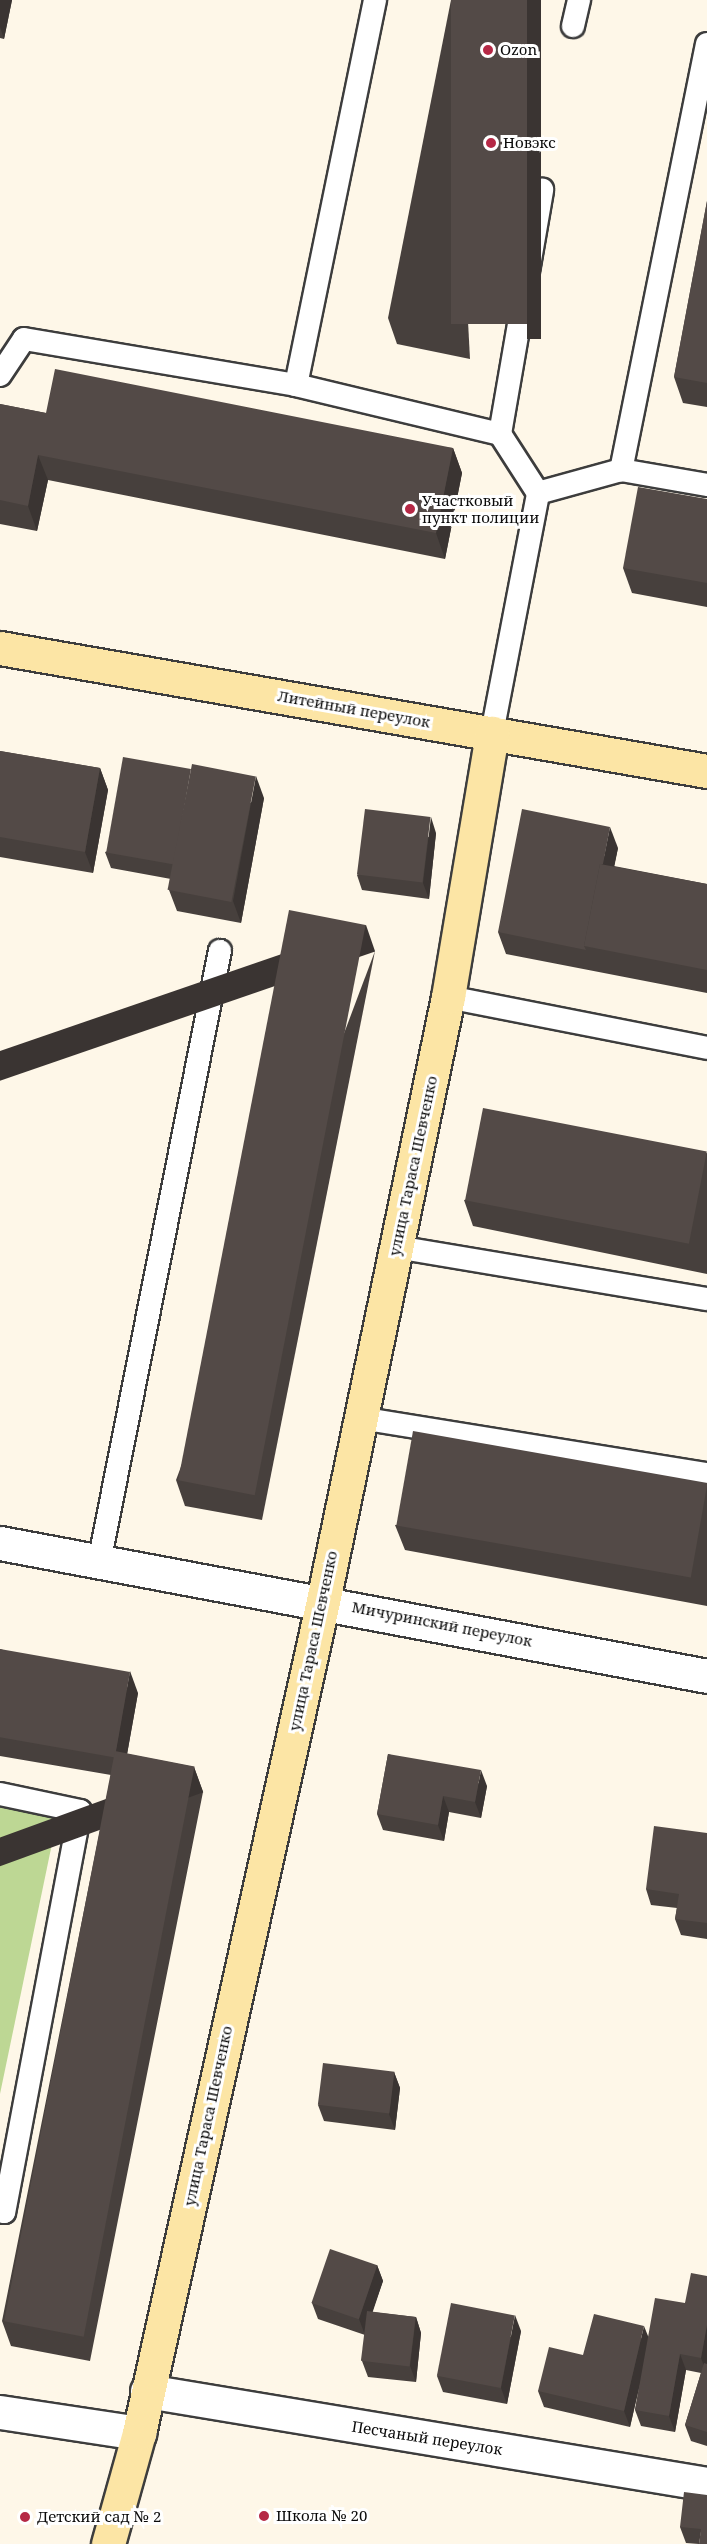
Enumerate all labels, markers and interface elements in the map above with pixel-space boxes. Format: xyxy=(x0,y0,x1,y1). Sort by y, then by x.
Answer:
place label: Ozon xyxy=(500,41,537,59)
marker: Ozon xyxy=(481,43,495,57)
place label: Новэкс xyxy=(503,134,556,152)
marker: Новэкс xyxy=(484,136,498,150)
place label: Участковый пункт полиции xyxy=(422,491,539,526)
marker: Участковый пункт полиции xyxy=(403,502,417,516)
street label: Литейный переулок xyxy=(276,687,432,731)
street label: улица Тараса Шевченко xyxy=(385,1074,441,1258)
street label: улица Тараса Шевченко xyxy=(285,1549,341,1733)
street label: Мичуринский переулок xyxy=(350,1598,534,1650)
street label: улица Тараса Шевченко xyxy=(180,2024,236,2208)
street label: Песчаный переулок xyxy=(350,2417,504,2459)
place label: Школа № 20 xyxy=(276,2507,367,2525)
place label: Детский сад № 2 xyxy=(37,2508,161,2526)
marker: Школа № 20 xyxy=(257,2509,271,2523)
marker: Детский сад № 2 xyxy=(18,2510,32,2524)

